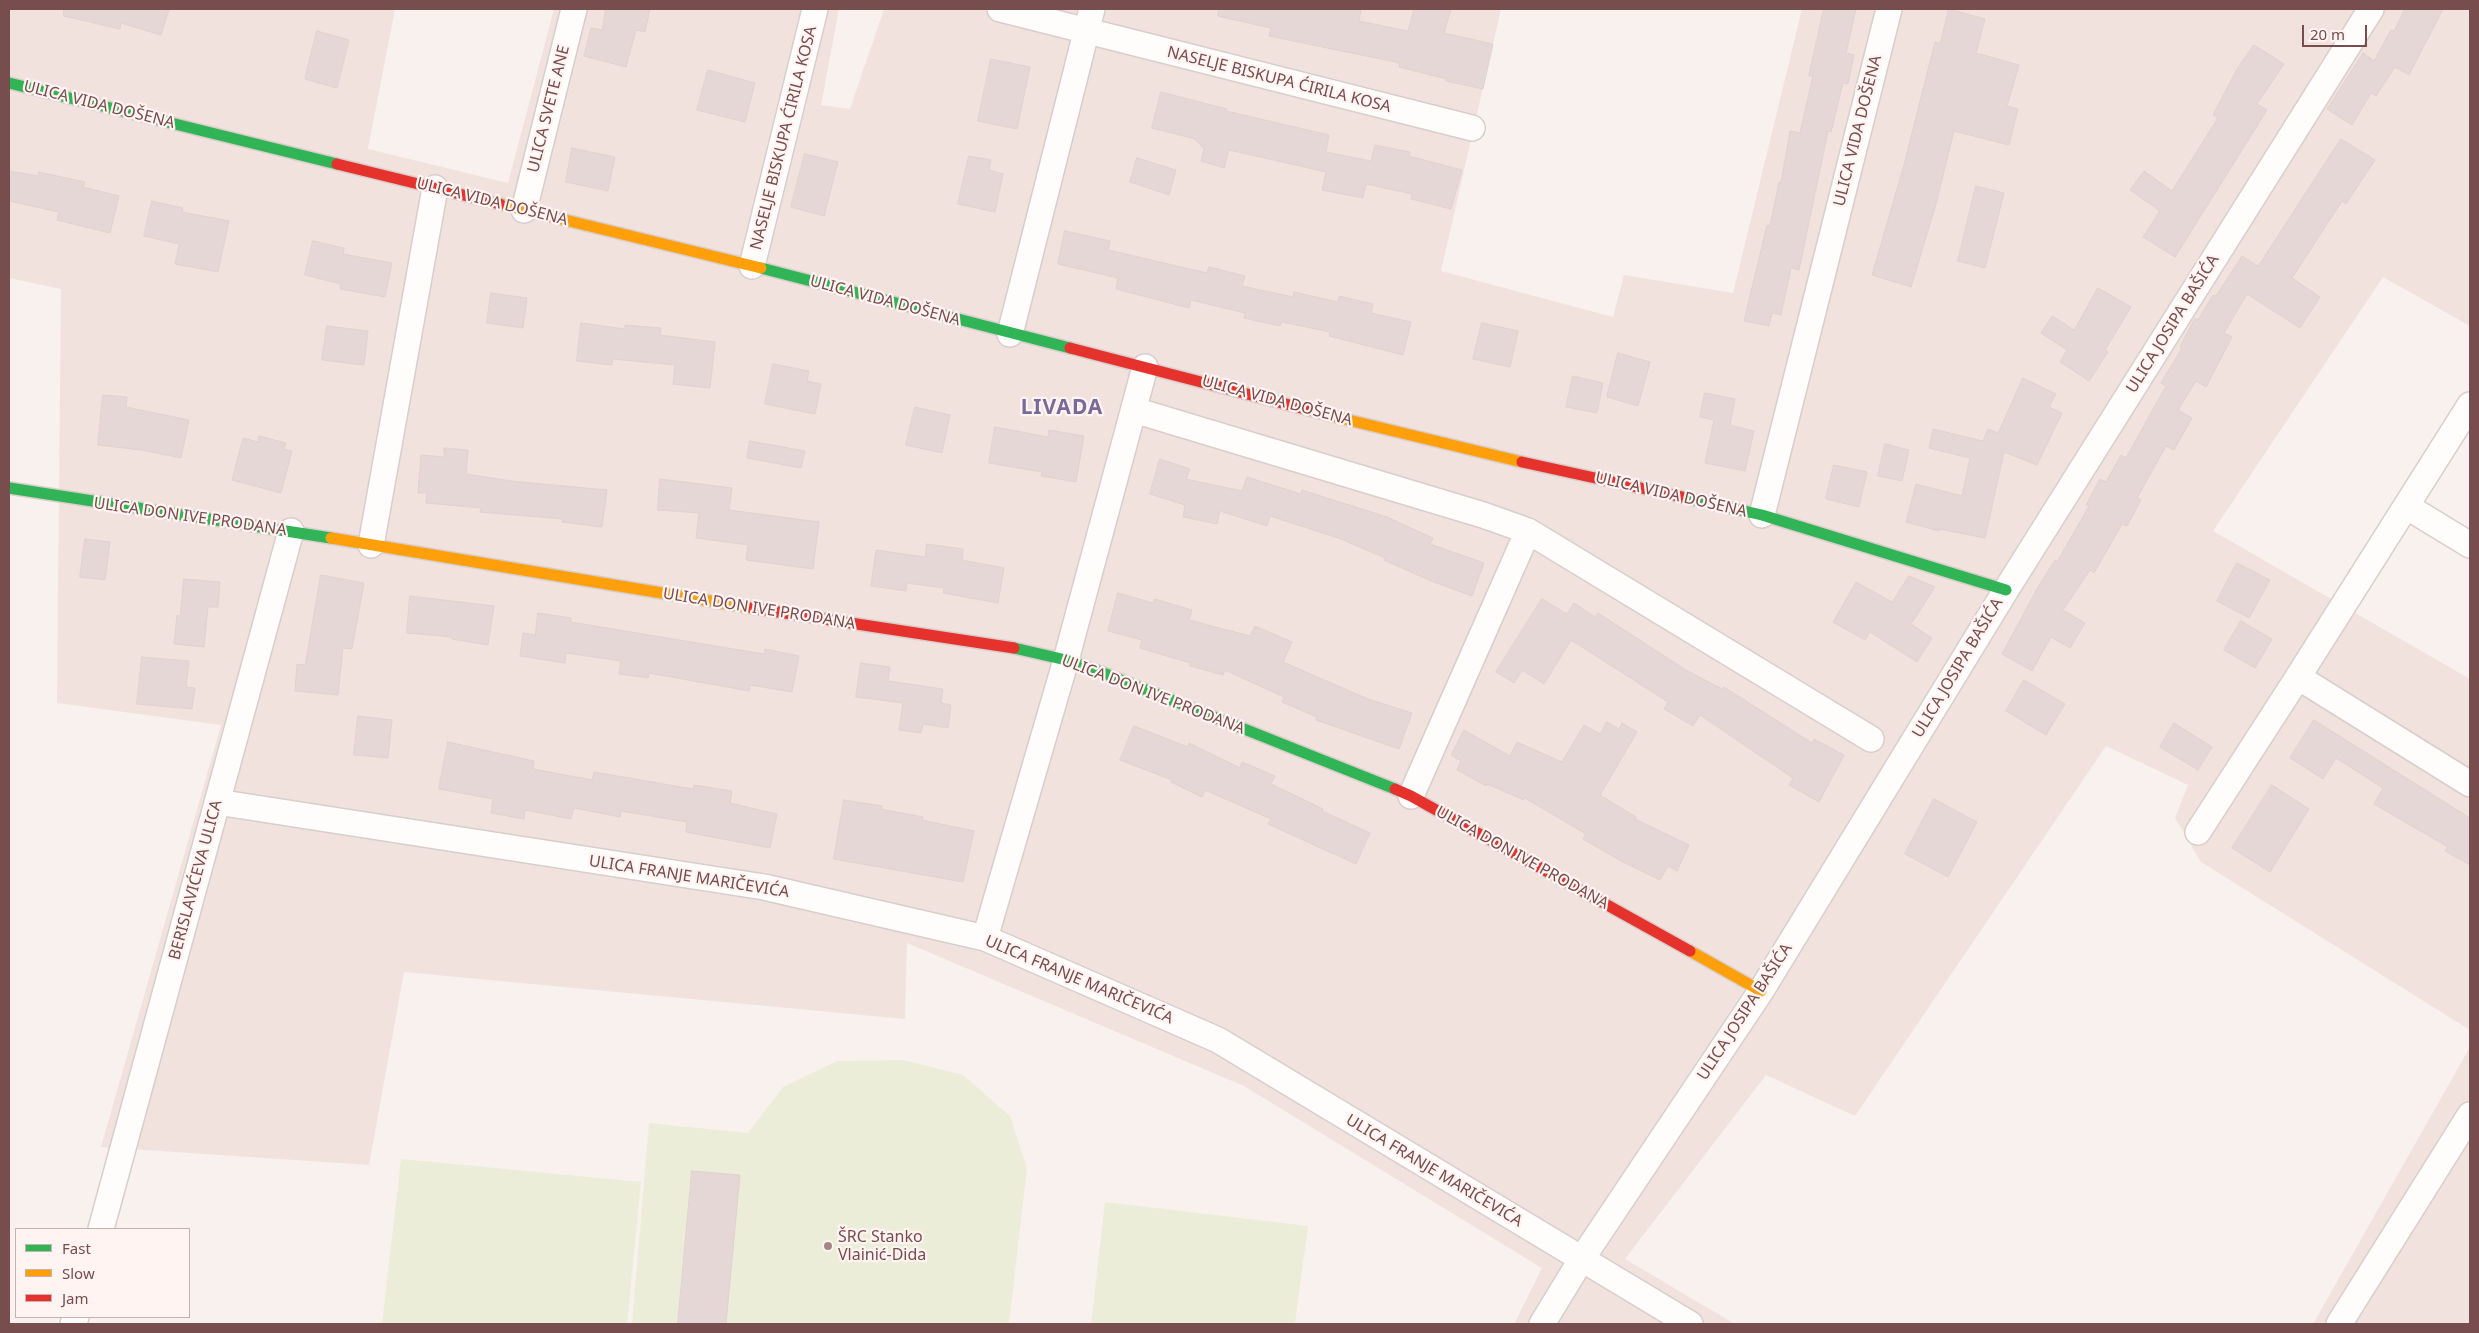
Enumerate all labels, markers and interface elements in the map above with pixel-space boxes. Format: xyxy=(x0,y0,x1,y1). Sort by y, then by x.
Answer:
scale bar xyxy=(2304,15,2369,47)
street label: NASELJE BISKUPA ĆIRILA KOSA xyxy=(747,24,821,252)
text: 20 m xyxy=(2310,24,2345,44)
street label: ULICA SVETE ANE xyxy=(524,43,574,175)
street label: NASELJE BISKUPA ĆIRILA KOSA xyxy=(1165,43,1393,117)
street label: ULICA VIDA DOŠENA xyxy=(1830,53,1886,209)
street label: ULICA VIDA DOŠENA xyxy=(21,77,177,133)
street label: ULICA VIDA DOŠENA xyxy=(414,174,570,230)
street label: ULICA JOSIPA BAŠIĆA xyxy=(2123,251,2223,397)
street label: ULICA VIDA DOŠENA xyxy=(808,272,962,330)
street label: ULICA VIDA DOŠENA xyxy=(1200,372,1354,430)
district label: LIVADA xyxy=(1020,395,1104,421)
street label: ULICA VIDA DOŠENA xyxy=(1593,468,1749,522)
street label: ULICA DON IVE PRODANA xyxy=(92,494,288,540)
street label: ULICA DON IVE PRODANA xyxy=(661,584,857,634)
street label: ULICA JOSIPA BAŠIĆA xyxy=(1909,595,2007,741)
street label: ULICA DON IVE PRODANA xyxy=(1059,651,1247,739)
street label: BERISLAVIĆEVA ULICA xyxy=(165,798,227,962)
street label: ULICA DON IVE PRODANA xyxy=(1432,802,1612,914)
street label: ULICA FRANJE MARIČEVIĆA xyxy=(587,852,791,902)
street label: ULICA FRANJE MARIČEVIĆA xyxy=(982,932,1176,1028)
street label: ULICA JOSIPA BAŠIĆA xyxy=(1694,940,1796,1084)
street label: ULICA FRANJE MARIČEVIĆA xyxy=(1342,1111,1526,1231)
place label: ŠRC Stanko Vlainić-Dida xyxy=(838,1227,926,1265)
legend xyxy=(15,1228,190,1318)
text: Fast xyxy=(62,1238,91,1258)
marker: ŠRC Stanko Vlainić-Dida xyxy=(822,1240,834,1252)
text: Slow xyxy=(62,1263,95,1283)
text: Jam xyxy=(62,1288,89,1308)

